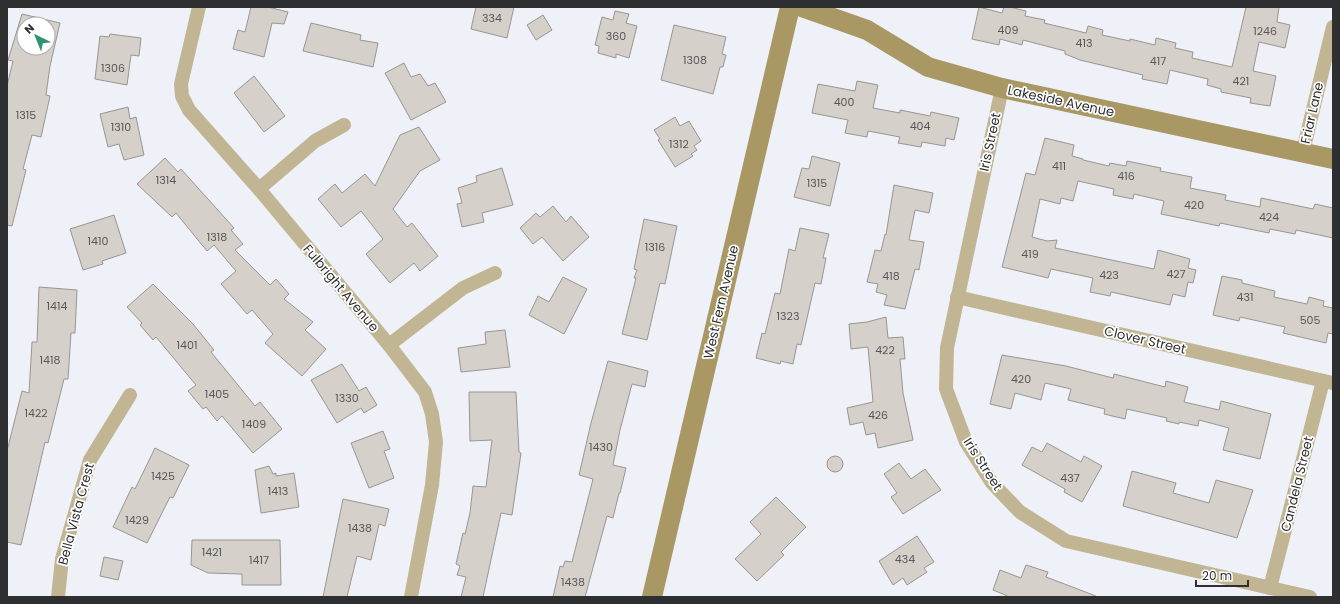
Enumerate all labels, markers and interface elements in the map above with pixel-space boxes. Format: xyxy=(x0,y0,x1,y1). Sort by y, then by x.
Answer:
house number: 334 xyxy=(482,10,502,26)
north arrow xyxy=(16,16,56,56)
text: N xyxy=(21,20,38,37)
house number: 409 xyxy=(998,22,1018,38)
house number: 1246 xyxy=(1253,23,1277,39)
house number: 360 xyxy=(606,28,626,44)
house number: 413 xyxy=(1076,35,1092,51)
house number: 1308 xyxy=(683,52,707,68)
house number: 417 xyxy=(1150,53,1166,69)
house number: 1306 xyxy=(101,60,125,76)
house number: 421 xyxy=(1233,73,1249,89)
street label: Lakeside Avenue xyxy=(1006,80,1116,122)
street label: Friar Lane xyxy=(1296,80,1328,146)
house number: 400 xyxy=(834,94,854,110)
house number: 1315 xyxy=(16,107,36,123)
street label: Iris Street xyxy=(975,111,1006,173)
house number: 404 xyxy=(910,118,930,134)
house number: 1310 xyxy=(111,119,131,135)
house number: 1312 xyxy=(669,136,689,152)
house number: 411 xyxy=(1052,158,1066,174)
house number: 416 xyxy=(1117,168,1135,184)
house number: 1314 xyxy=(156,172,176,188)
house number: 1315 xyxy=(807,175,827,191)
house number: 420 xyxy=(1184,197,1204,213)
house number: 424 xyxy=(1259,209,1279,225)
house number: 1318 xyxy=(207,229,227,245)
house number: 1410 xyxy=(88,233,109,249)
house number: 1316 xyxy=(645,239,665,255)
street label: Fulbright Avenue xyxy=(299,240,383,336)
street label: West Fern Avenue xyxy=(699,243,743,361)
house number: 419 xyxy=(1021,246,1039,262)
house number: 427 xyxy=(1166,266,1186,282)
house number: 423 xyxy=(1099,267,1119,283)
house number: 418 xyxy=(882,268,900,284)
house number: 431 xyxy=(1237,289,1253,305)
house number: 1414 xyxy=(47,298,68,314)
house number: 1323 xyxy=(777,308,799,324)
house number: 505 xyxy=(1300,312,1320,328)
street label: Clover Street xyxy=(1102,321,1188,359)
house number: 1401 xyxy=(177,337,197,353)
house number: 422 xyxy=(875,342,895,358)
house number: 1418 xyxy=(40,352,61,368)
house number: 420 xyxy=(1011,371,1031,387)
house number: 1405 xyxy=(205,386,229,402)
house number: 1330 xyxy=(335,390,359,406)
house number: 1422 xyxy=(24,405,48,421)
house number: 426 xyxy=(868,407,888,423)
house number: 1409 xyxy=(242,416,266,432)
street label: Iris Street xyxy=(959,434,1007,494)
street label: Candela Street xyxy=(1276,434,1318,534)
house number: 1430 xyxy=(589,439,613,455)
street label: Bella Vista Crest xyxy=(53,461,99,567)
house number: 1425 xyxy=(151,468,175,484)
house number: 437 xyxy=(1060,470,1080,486)
house number: 1413 xyxy=(268,483,288,499)
house number: 1429 xyxy=(125,512,149,528)
house number: 1438 xyxy=(348,520,372,536)
house number: 1421 xyxy=(202,544,222,560)
house number: 434 xyxy=(895,551,915,567)
house number: 1417 xyxy=(249,552,269,568)
scale bar xyxy=(1196,562,1248,588)
text: 20 m xyxy=(1202,567,1232,584)
house number: 1438 xyxy=(561,574,585,590)

